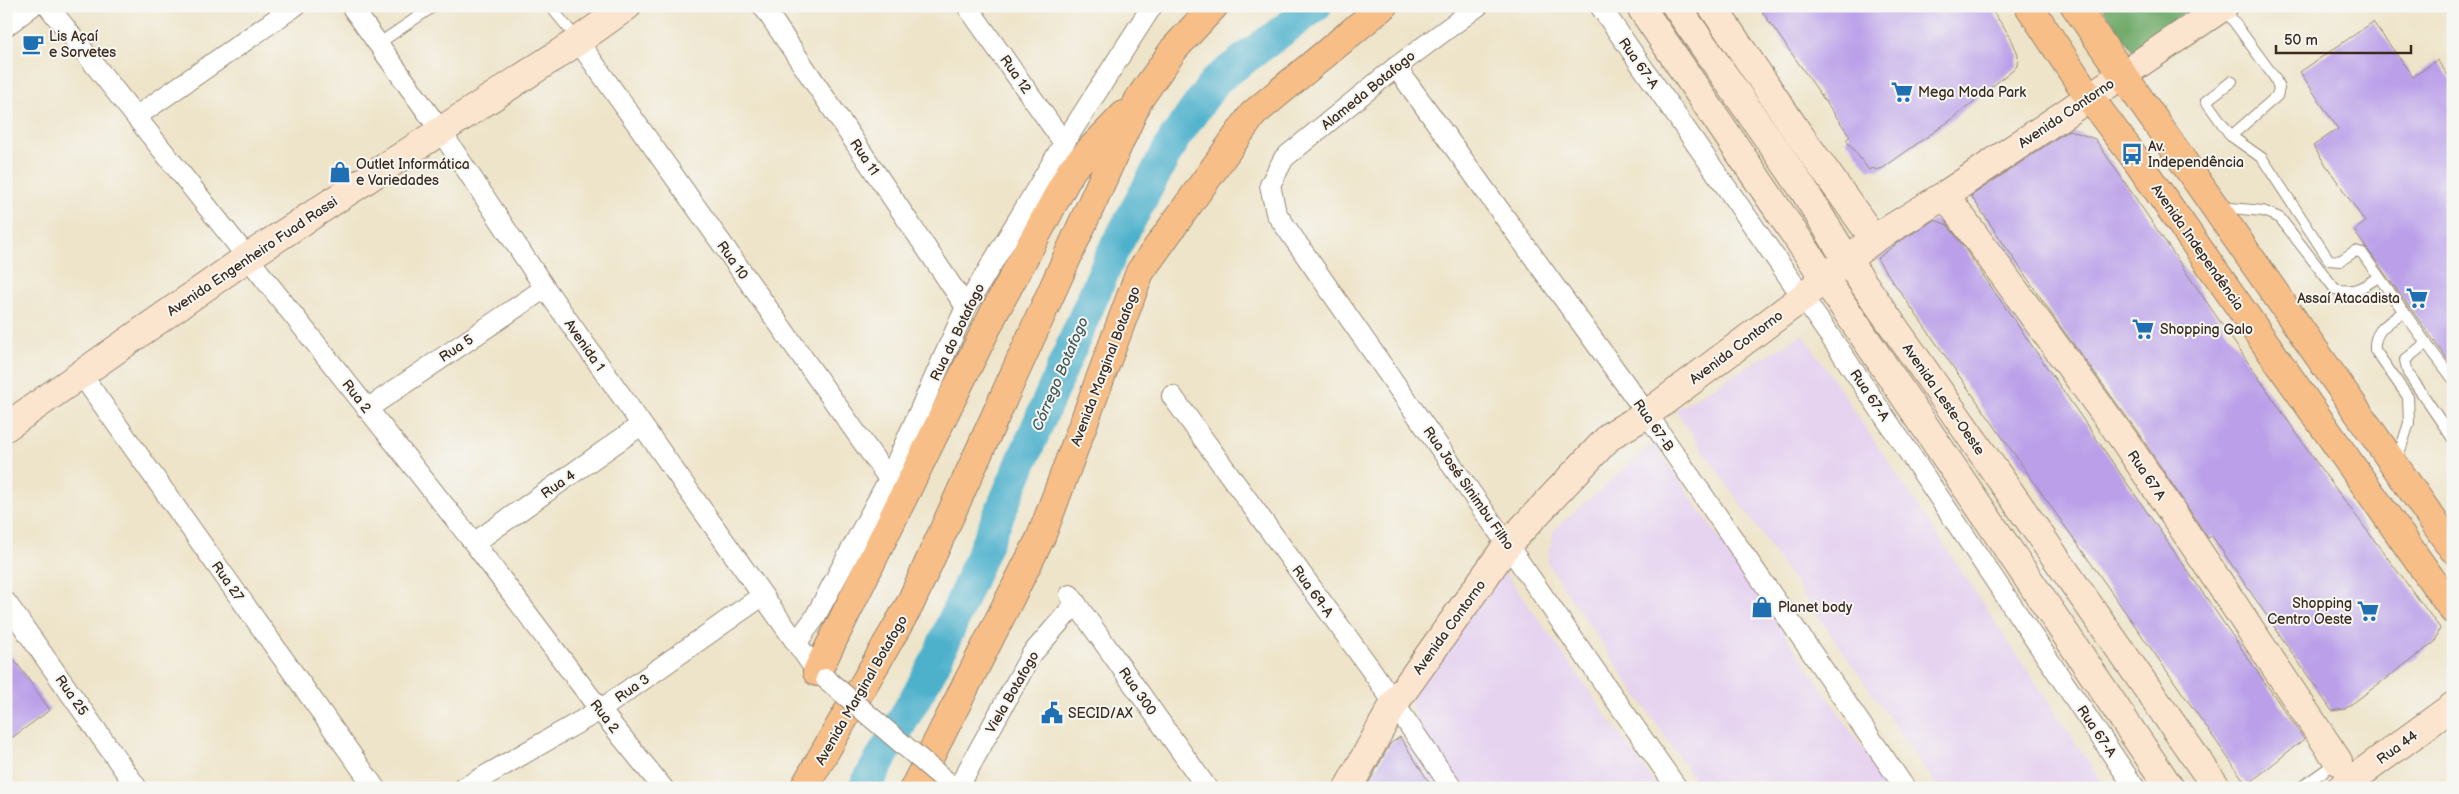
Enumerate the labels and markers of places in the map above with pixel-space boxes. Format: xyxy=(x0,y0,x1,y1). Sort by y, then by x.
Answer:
place label: Lis Açaí e Sorvetes xyxy=(49,28,116,61)
cafe icon: Lis Açaí e Sorvetes xyxy=(20,31,46,57)
supermarket icon: Mega Moda Park xyxy=(1889,79,1915,105)
place label: Mega Moda Park xyxy=(1918,84,2026,101)
place label: Av. Independência xyxy=(2148,138,2244,171)
bus stop icon: Av. Independência xyxy=(2119,141,2145,167)
place label: Outlet Informática e Variedades xyxy=(356,156,470,189)
shop icon: Outlet Informática e Variedades xyxy=(327,159,353,185)
supermarket icon: Assaí Atacadista xyxy=(2404,285,2430,311)
place label: Assaí Atacadista xyxy=(2297,290,2400,307)
supermarket icon: Shopping Galo xyxy=(2130,316,2156,342)
place label: Shopping Galo xyxy=(2160,321,2253,338)
shop icon: Planet body xyxy=(1749,594,1775,620)
place label: Shopping Centro Oeste xyxy=(2267,595,2352,628)
supermarket icon: Shopping Centro Oeste xyxy=(2355,598,2381,624)
place label: Planet body xyxy=(1778,599,1853,616)
public building icon: SECID/AX xyxy=(1039,700,1065,726)
place label: SECID/AX xyxy=(1068,705,1133,722)

